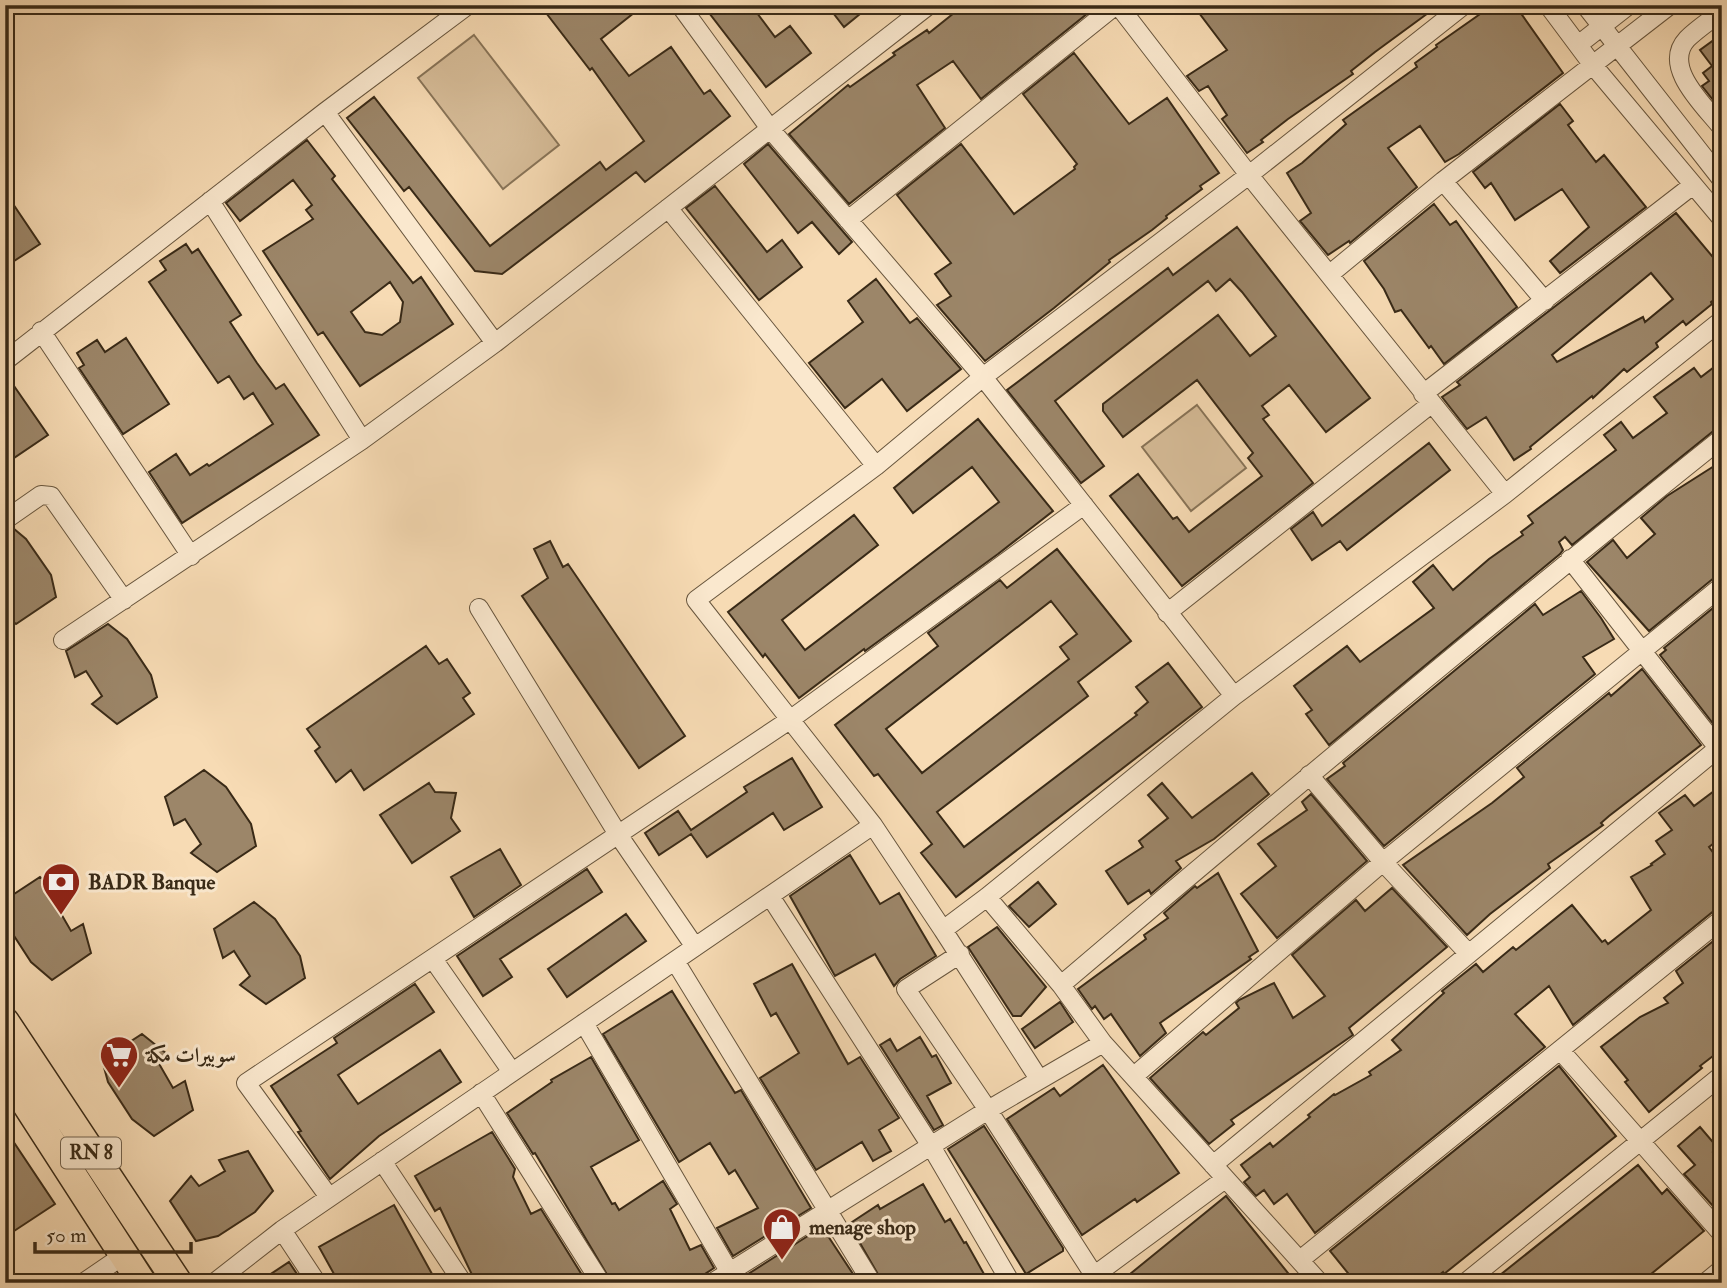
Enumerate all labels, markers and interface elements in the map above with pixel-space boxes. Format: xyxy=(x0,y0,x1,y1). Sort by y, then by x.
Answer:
bank icon: BADR Banque xyxy=(40,861,82,916)
place label: BADR Banque xyxy=(88,869,215,896)
supermarket icon: سوبيرات مكة xyxy=(98,1034,140,1089)
place label: سوبيرات مكة xyxy=(144,1042,236,1069)
road number: RN 8 xyxy=(61,1138,121,1168)
shop icon: menage shop xyxy=(761,1206,803,1261)
scale bar xyxy=(35,1211,191,1255)
place label: menage shop xyxy=(809,1214,916,1241)
text: 50 m xyxy=(46,1222,87,1249)

